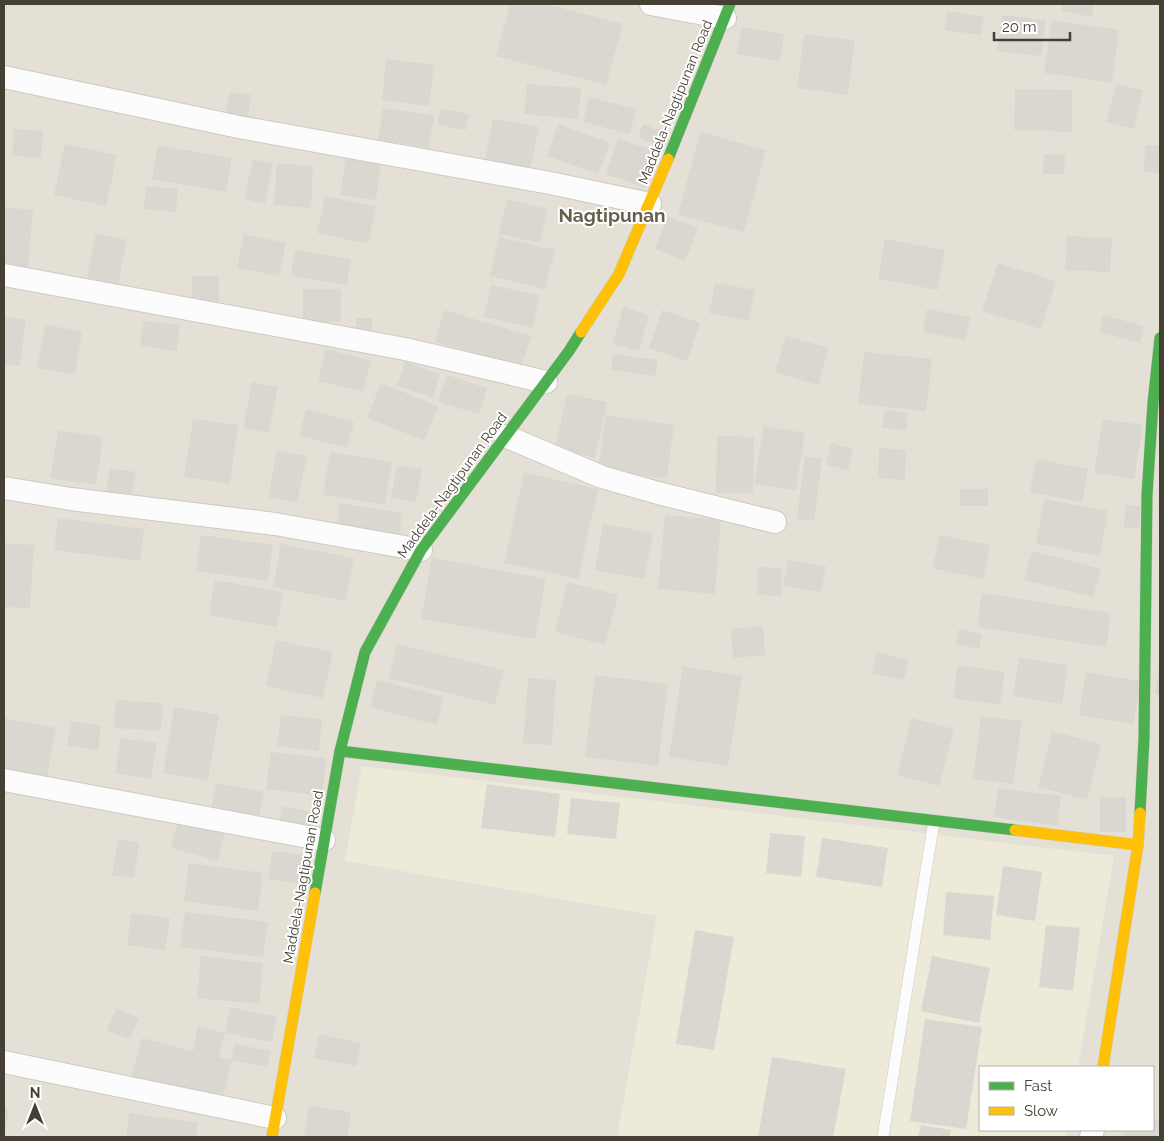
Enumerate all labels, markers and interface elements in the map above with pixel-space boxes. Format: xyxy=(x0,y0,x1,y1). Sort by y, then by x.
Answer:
scale bar xyxy=(994,10,1070,42)
street label: Maddela-Nagtipunan Road xyxy=(635,18,715,186)
text: 20 m xyxy=(1002,18,1037,36)
district label: Nagtipunan xyxy=(558,204,666,226)
street label: Maddela-Nagtipunan Road xyxy=(394,409,510,561)
street label: Maddela-Nagtipunan Road xyxy=(280,789,326,965)
legend xyxy=(979,1066,1154,1131)
text: Fast xyxy=(1024,1077,1052,1095)
north arrow xyxy=(10,1081,60,1131)
text: N xyxy=(30,1085,40,1101)
text: Slow xyxy=(1024,1102,1058,1120)

